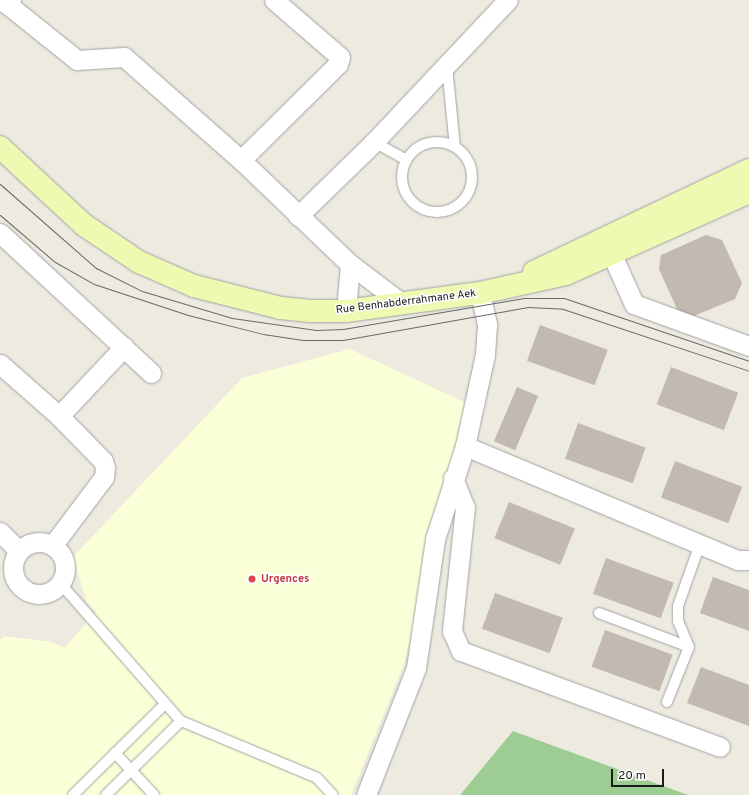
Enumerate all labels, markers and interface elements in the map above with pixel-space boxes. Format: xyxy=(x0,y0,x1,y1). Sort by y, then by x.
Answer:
street label: Rue Benhabderrahmane Aek xyxy=(335,287,477,317)
place label: Urgences xyxy=(261,572,309,586)
marker: Urgences xyxy=(246,573,258,585)
scale bar xyxy=(613,761,666,787)
text: 20 m xyxy=(618,768,646,784)

